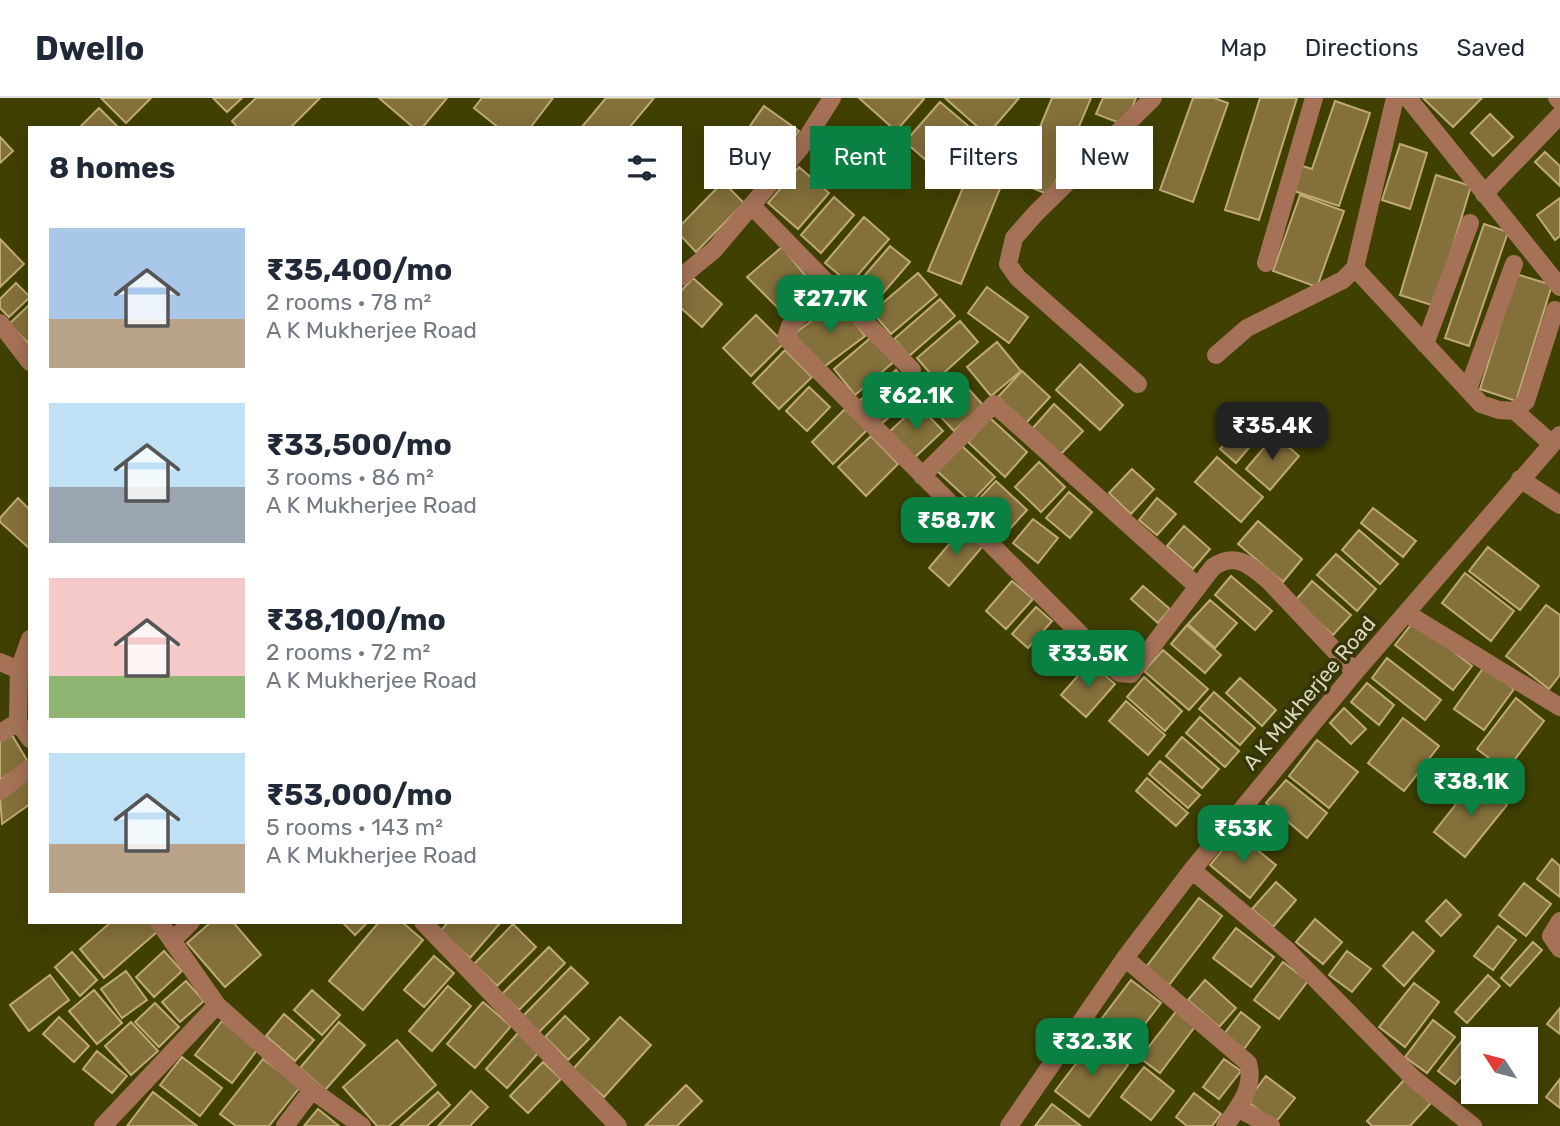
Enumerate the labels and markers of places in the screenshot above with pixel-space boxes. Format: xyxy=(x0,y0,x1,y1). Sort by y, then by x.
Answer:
pin: ₹27.7K xyxy=(773,275,887,335)
pin: ₹62.1K xyxy=(859,372,973,432)
pin: ₹35.4K xyxy=(1215,402,1329,462)
pin: ₹58.7K xyxy=(899,498,1013,557)
pin: ₹33.5K xyxy=(1031,630,1145,690)
pin: ₹38.1K xyxy=(1414,758,1528,818)
pin: ₹53K xyxy=(1202,806,1284,865)
pin: ₹32.3K xyxy=(1035,1018,1149,1078)

